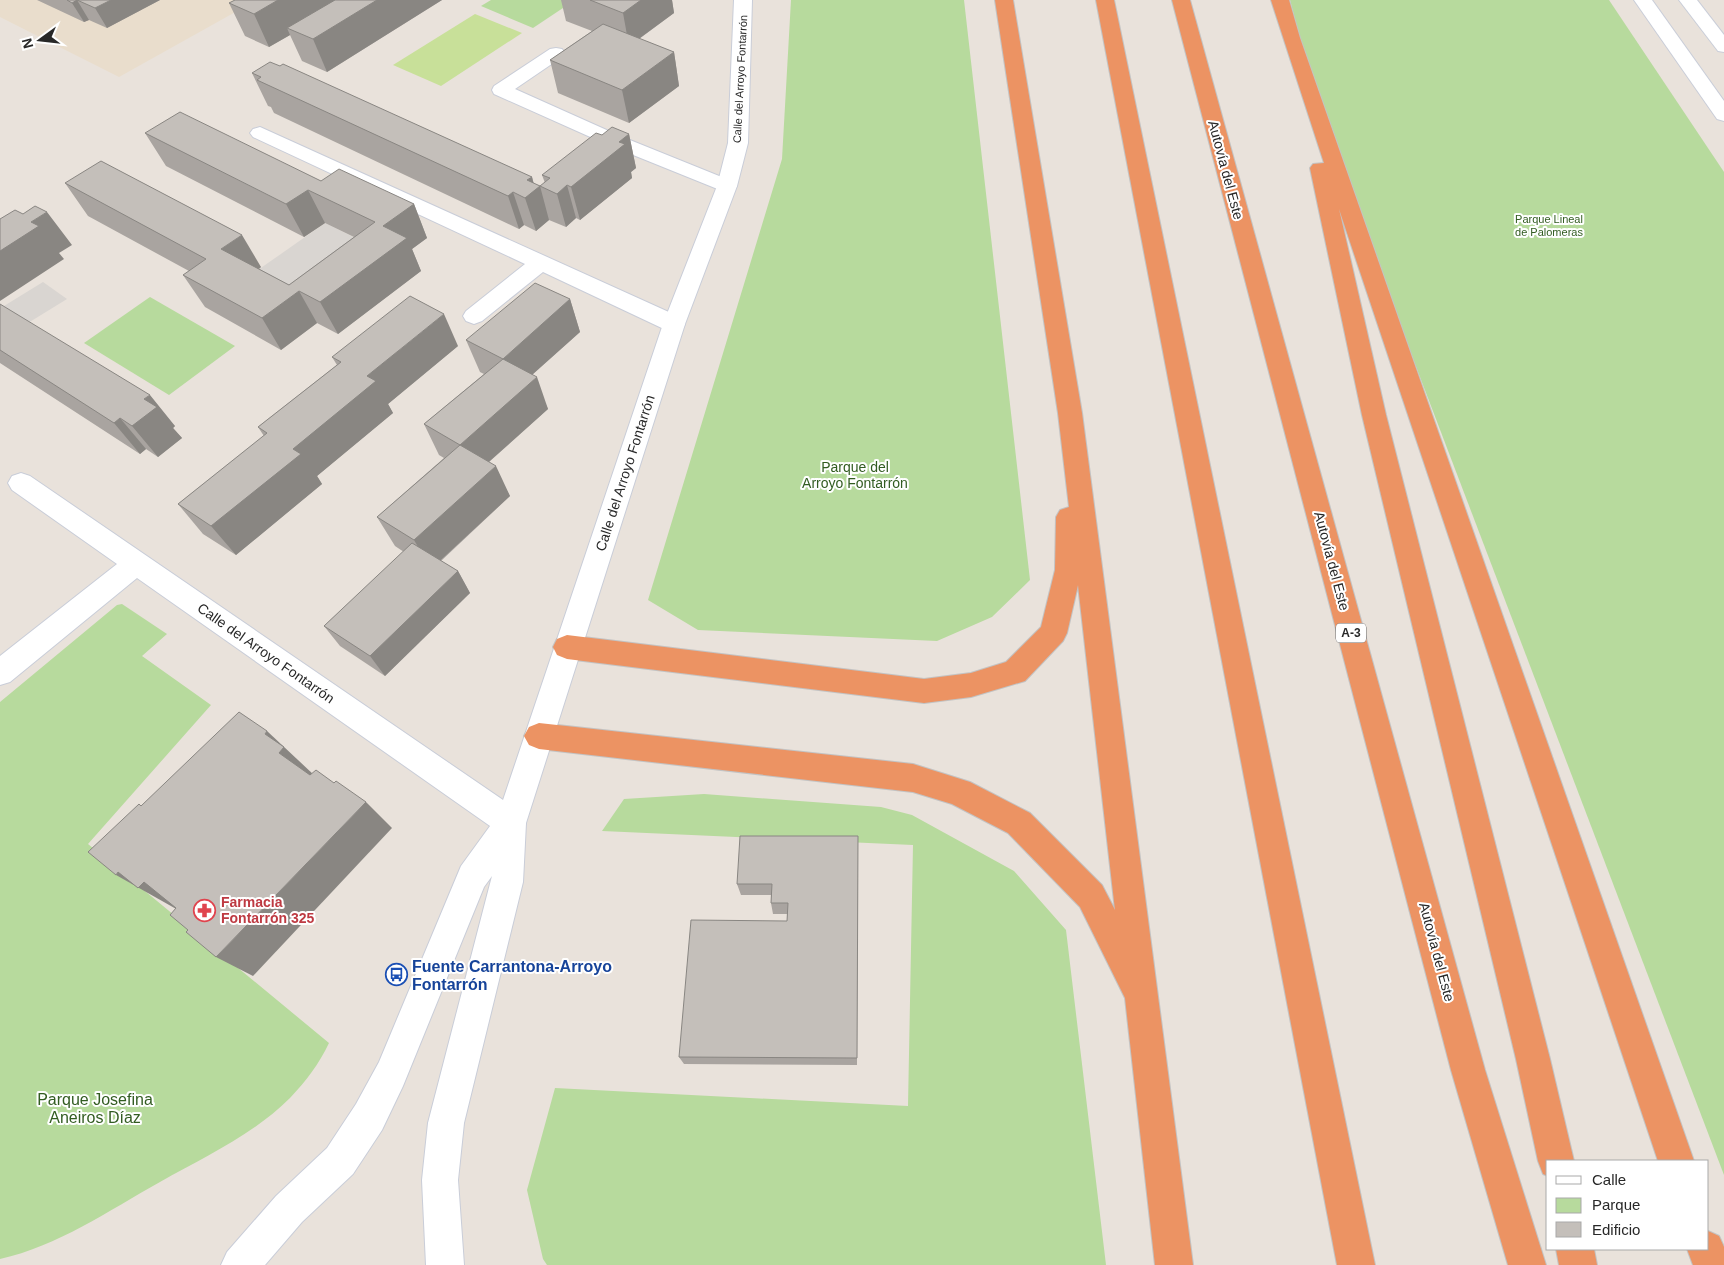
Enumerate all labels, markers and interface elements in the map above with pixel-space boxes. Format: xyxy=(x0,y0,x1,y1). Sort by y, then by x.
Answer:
north arrow xyxy=(15,15,65,65)
street label: Calle del Arroyo Fontarrón xyxy=(731,15,749,143)
text: N xyxy=(18,36,36,50)
street label: Autovía del Este xyxy=(1205,119,1247,222)
park label: Parque Lineal de Palomeras xyxy=(1515,213,1583,238)
street label: Calle del Arroyo Fontarrón xyxy=(592,393,658,553)
park label: Parque del Arroyo Fontarrón xyxy=(802,459,908,491)
street label: Autovía del Este xyxy=(1311,510,1353,613)
street label: Calle del Arroyo Fontarrón xyxy=(194,600,338,706)
road number: A-3 xyxy=(1336,624,1366,642)
place label: Farmacia Fontarrón 325 xyxy=(221,894,315,926)
pharmacy icon: Farmacia Fontarrón 325 xyxy=(193,898,217,922)
street label: Autovía del Este xyxy=(1416,901,1458,1004)
place label: Fuente Carrantona-Arroyo Fontarrón xyxy=(412,958,612,993)
bus stop icon: Fuente Carrantona-Arroyo Fontarrón xyxy=(384,963,408,987)
park label: Parque Josefina Aneiros Díaz xyxy=(37,1091,153,1126)
legend xyxy=(1546,1160,1709,1250)
text: Calle xyxy=(1592,1171,1626,1188)
text: Parque xyxy=(1592,1196,1640,1213)
text: Edificio xyxy=(1592,1221,1640,1238)

